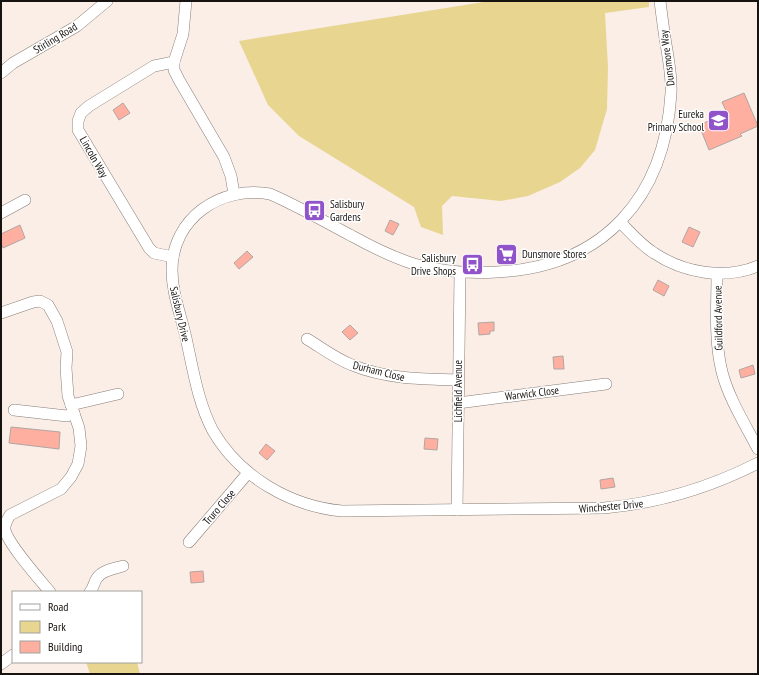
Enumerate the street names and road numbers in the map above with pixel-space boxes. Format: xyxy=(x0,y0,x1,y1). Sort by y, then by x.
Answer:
street label: Stirling Road xyxy=(30,19,80,57)
street label: Dunsmore Way xyxy=(657,28,677,87)
street label: Lincoln Way xyxy=(77,134,112,181)
street label: Salisbury Drive xyxy=(167,285,193,344)
street label: Guildford Avenue xyxy=(710,285,726,351)
street label: Durham Close xyxy=(352,358,407,384)
street label: Lichfield Avenue xyxy=(451,359,465,422)
street label: Warwick Close xyxy=(504,383,560,403)
street label: Truro Close xyxy=(200,486,239,528)
street label: Winchester Drive xyxy=(578,496,644,516)

